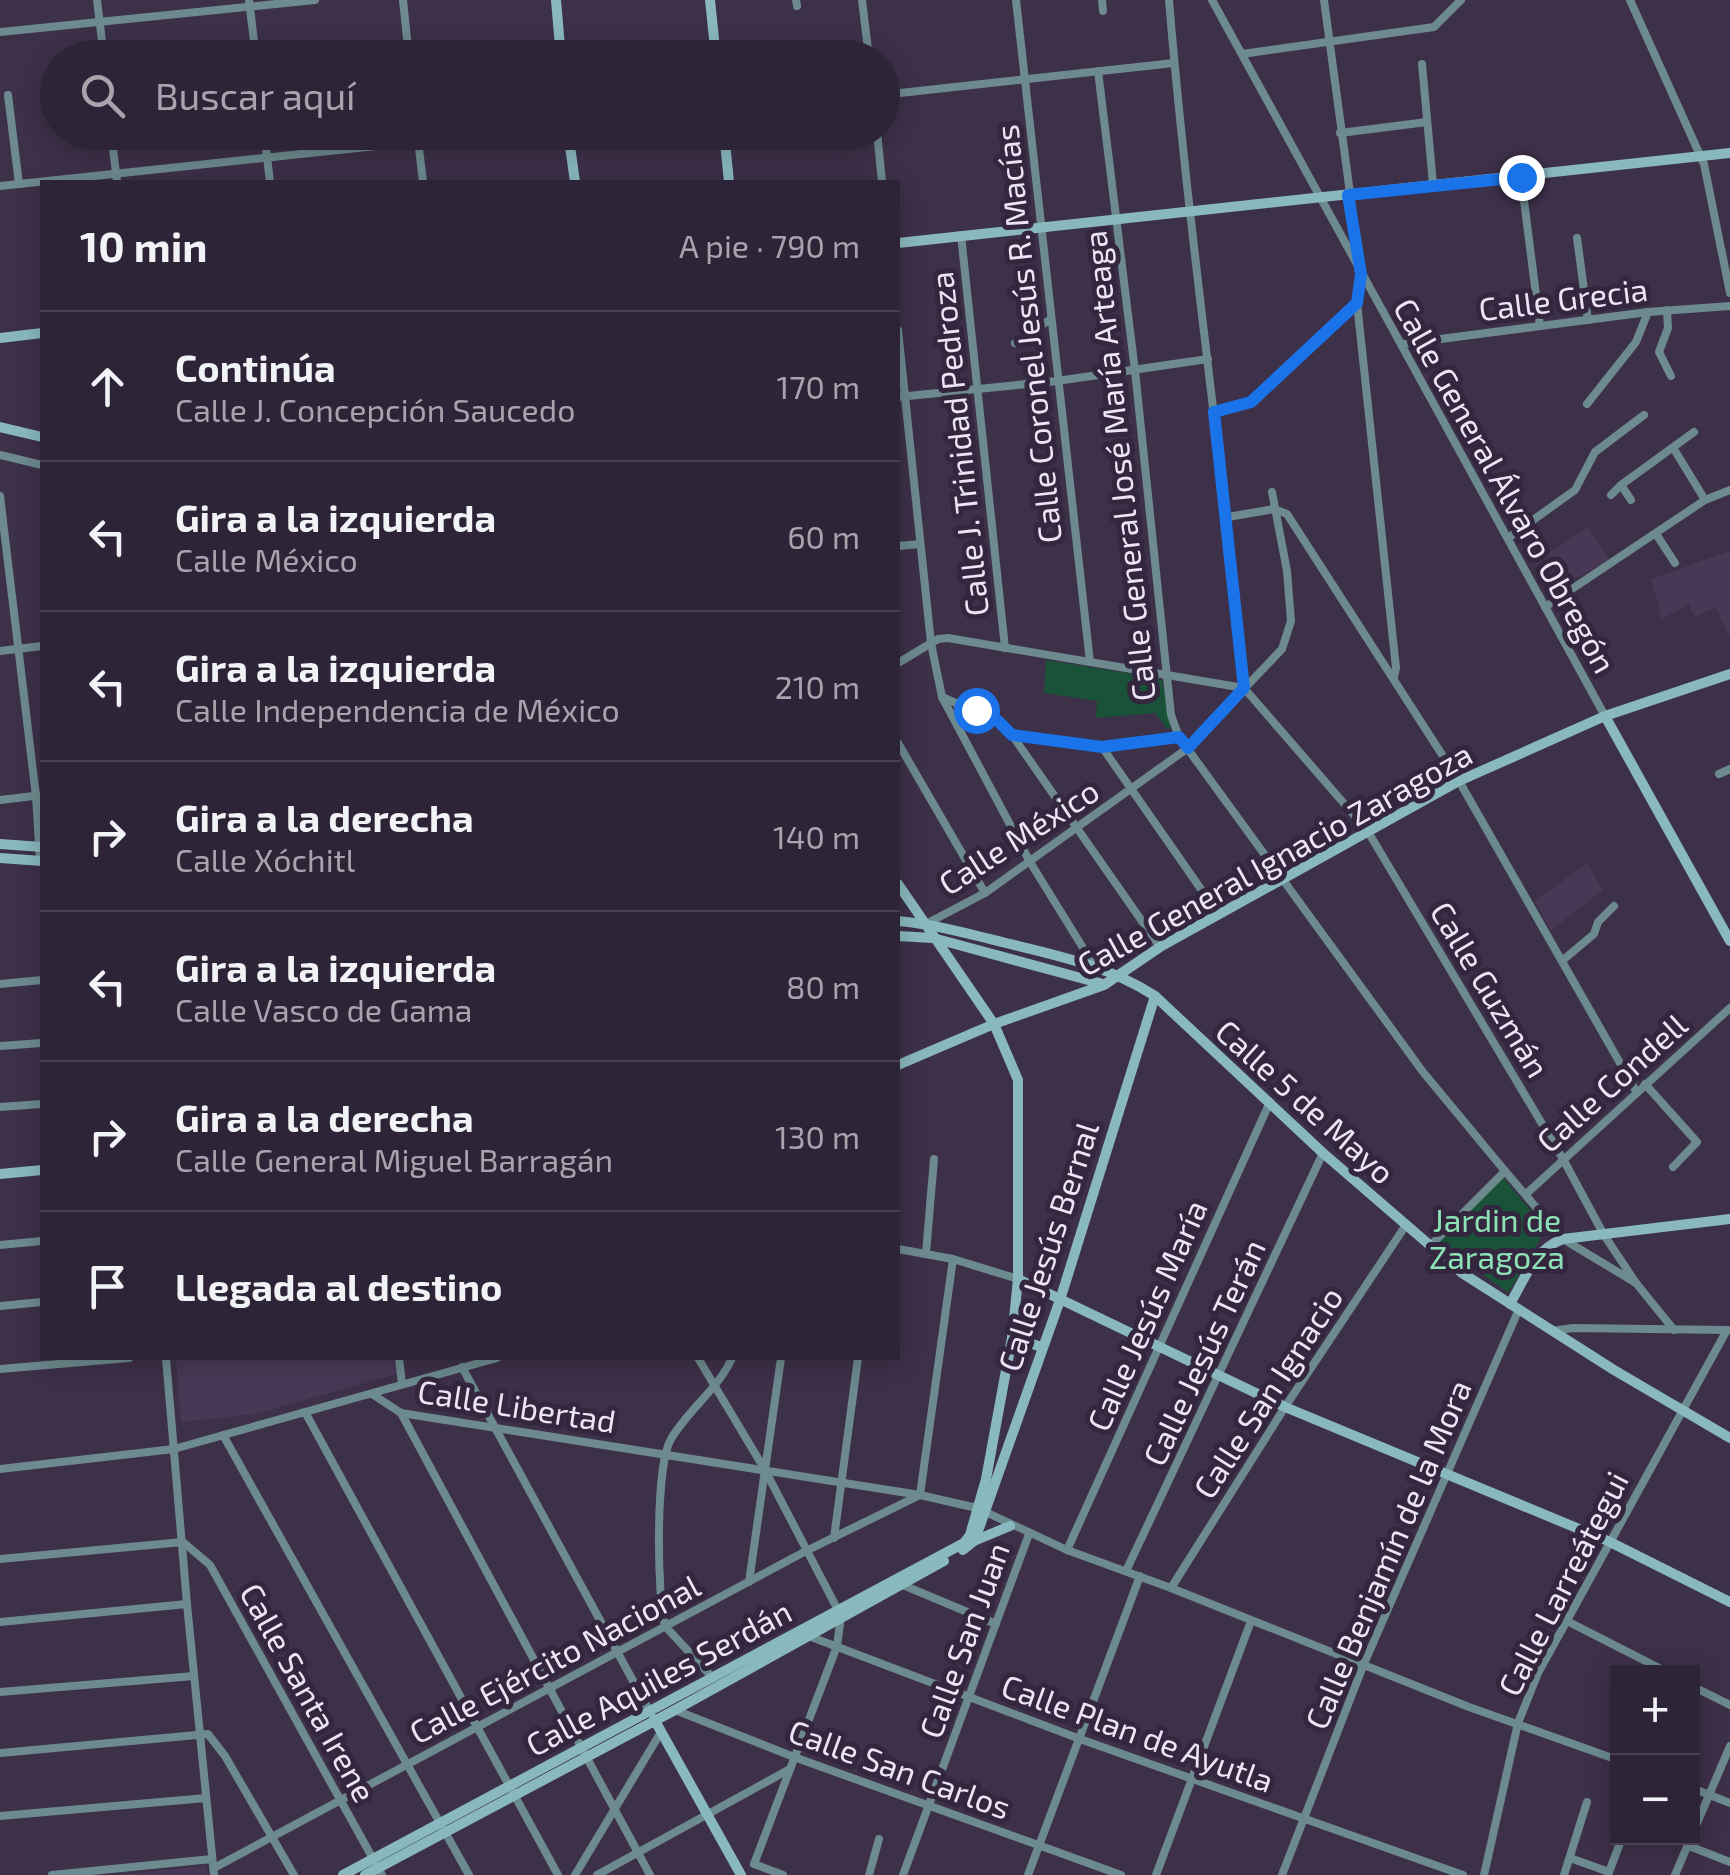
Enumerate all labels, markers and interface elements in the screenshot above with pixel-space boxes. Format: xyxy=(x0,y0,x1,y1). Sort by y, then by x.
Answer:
search box xyxy=(40,40,900,150)
icon: search xyxy=(75,68,130,123)
text: Buscar aquí xyxy=(155,72,356,118)
street label: Calle Coronel Jesús R. Macías xyxy=(986,123,1068,545)
route end xyxy=(1499,155,1545,201)
text: 10 min xyxy=(80,220,208,270)
text: A pie · 790 m xyxy=(679,226,860,264)
street label: Calle General José María Arteaga xyxy=(1074,229,1162,703)
street label: Calle Grecia xyxy=(1476,269,1650,327)
street label: Calle J. Trinidad Pedroza xyxy=(921,270,995,618)
street label: Calle General Álvaro Obregón xyxy=(1387,291,1625,679)
text: Continúa xyxy=(175,344,336,390)
icon: ahead xyxy=(80,359,135,414)
text: 170 m xyxy=(776,367,860,405)
text: Calle J. Concepción Saucedo xyxy=(175,390,575,428)
text: Gira a la izquierda xyxy=(175,494,496,540)
icon: left xyxy=(80,509,135,564)
text: 60 m xyxy=(787,517,860,555)
text: Calle México xyxy=(175,540,358,578)
text: Gira a la izquierda xyxy=(175,644,496,690)
icon: left xyxy=(80,659,135,714)
text: 210 m xyxy=(775,667,860,705)
route start xyxy=(954,688,1000,734)
text: Calle Independencia de México xyxy=(175,690,620,728)
street label: Calle General Ignacio Zaragoza xyxy=(1070,733,1478,983)
street label: Calle México xyxy=(931,770,1105,902)
text: Gira a la derecha xyxy=(175,794,474,840)
icon: right xyxy=(80,809,135,864)
text: 140 m xyxy=(773,817,860,855)
text: Calle Xóchitl xyxy=(175,840,355,878)
street label: Calle Guzmán xyxy=(1424,894,1558,1084)
text: Gira a la izquierda xyxy=(175,944,496,990)
icon: left xyxy=(80,959,135,1014)
text: 80 m xyxy=(786,967,860,1005)
text: Calle Vasco de Gama xyxy=(175,990,472,1028)
street label: Calle Condell xyxy=(1528,1004,1694,1159)
street label: Calle 5 de Mayo xyxy=(1209,1011,1403,1191)
text: Gira a la derecha xyxy=(175,1094,474,1140)
icon: right xyxy=(80,1109,135,1164)
street label: Calle Jesús Bernal xyxy=(989,1116,1105,1375)
text: 130 m xyxy=(775,1117,860,1155)
text: Calle General Miguel Barragán xyxy=(175,1140,613,1178)
street label: Calle Jesús María xyxy=(1078,1194,1214,1436)
park label: Jardin de Zaragoza xyxy=(1429,1200,1565,1275)
street label: Calle Jesús Terán xyxy=(1134,1233,1272,1471)
icon: arrive xyxy=(80,1259,135,1314)
text: Llegada al destino xyxy=(175,1263,503,1309)
street label: Calle San Ignacio xyxy=(1184,1279,1350,1505)
street label: Calle Libertad xyxy=(415,1371,619,1439)
street label: Calle Benjamín de la Mora xyxy=(1296,1374,1479,1735)
street label: Calle Larreátegui xyxy=(1489,1465,1635,1701)
street label: Calle San Juan xyxy=(910,1537,1016,1743)
street label: Calle Ejército Nacional xyxy=(402,1565,707,1752)
street label: Calle Santa Irene xyxy=(233,1576,385,1808)
street label: Calle Aquiles Serdán xyxy=(519,1591,797,1763)
street label: Calle Plan de Ayutla xyxy=(997,1665,1279,1799)
map controls xyxy=(1610,1665,1700,1845)
button: + xyxy=(1610,1665,1700,1755)
street label: Calle San Carlos xyxy=(784,1710,1016,1826)
button: − xyxy=(1610,1755,1700,1845)

